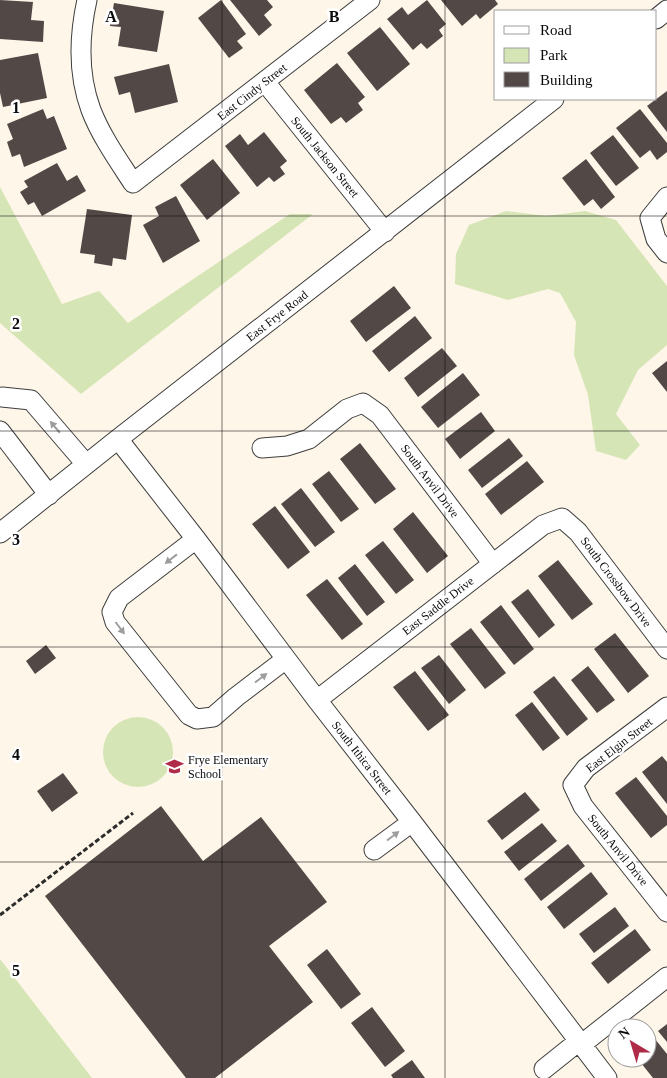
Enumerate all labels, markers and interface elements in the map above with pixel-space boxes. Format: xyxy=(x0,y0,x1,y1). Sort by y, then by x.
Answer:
text: A xyxy=(105,8,117,25)
text: B xyxy=(329,8,340,25)
legend xyxy=(494,10,657,100)
text: Road xyxy=(540,22,572,38)
text: Park xyxy=(540,47,568,63)
street label: East Cindy Street xyxy=(215,60,290,123)
text: Building xyxy=(540,72,593,88)
text: 1 xyxy=(12,99,20,116)
street label: South Jackson Street xyxy=(288,114,362,201)
street label: East Frye Road xyxy=(244,288,310,344)
text: 2 xyxy=(12,315,20,332)
one-way arrow xyxy=(49,420,60,433)
street label: South Anvil Drive xyxy=(398,442,462,520)
text: 3 xyxy=(12,531,20,548)
street label: South Crossbow Drive xyxy=(578,534,654,630)
one-way arrow xyxy=(165,553,178,564)
street label: East Saddle Drive xyxy=(400,574,476,638)
one-way arrow xyxy=(114,621,125,634)
one-way arrow xyxy=(254,672,267,683)
street label: East Elgin Street xyxy=(583,714,656,775)
street label: South Ithica Street xyxy=(329,718,395,798)
text: 4 xyxy=(12,746,20,763)
place label: Frye Elementary School xyxy=(188,753,268,781)
school or university icon: Frye Elementary School xyxy=(164,757,184,777)
street label: South Anvil Drive xyxy=(585,811,651,889)
one-way arrow xyxy=(386,831,400,841)
text: 5 xyxy=(12,962,20,979)
north arrow xyxy=(607,1018,657,1068)
text: N xyxy=(616,1024,633,1042)

